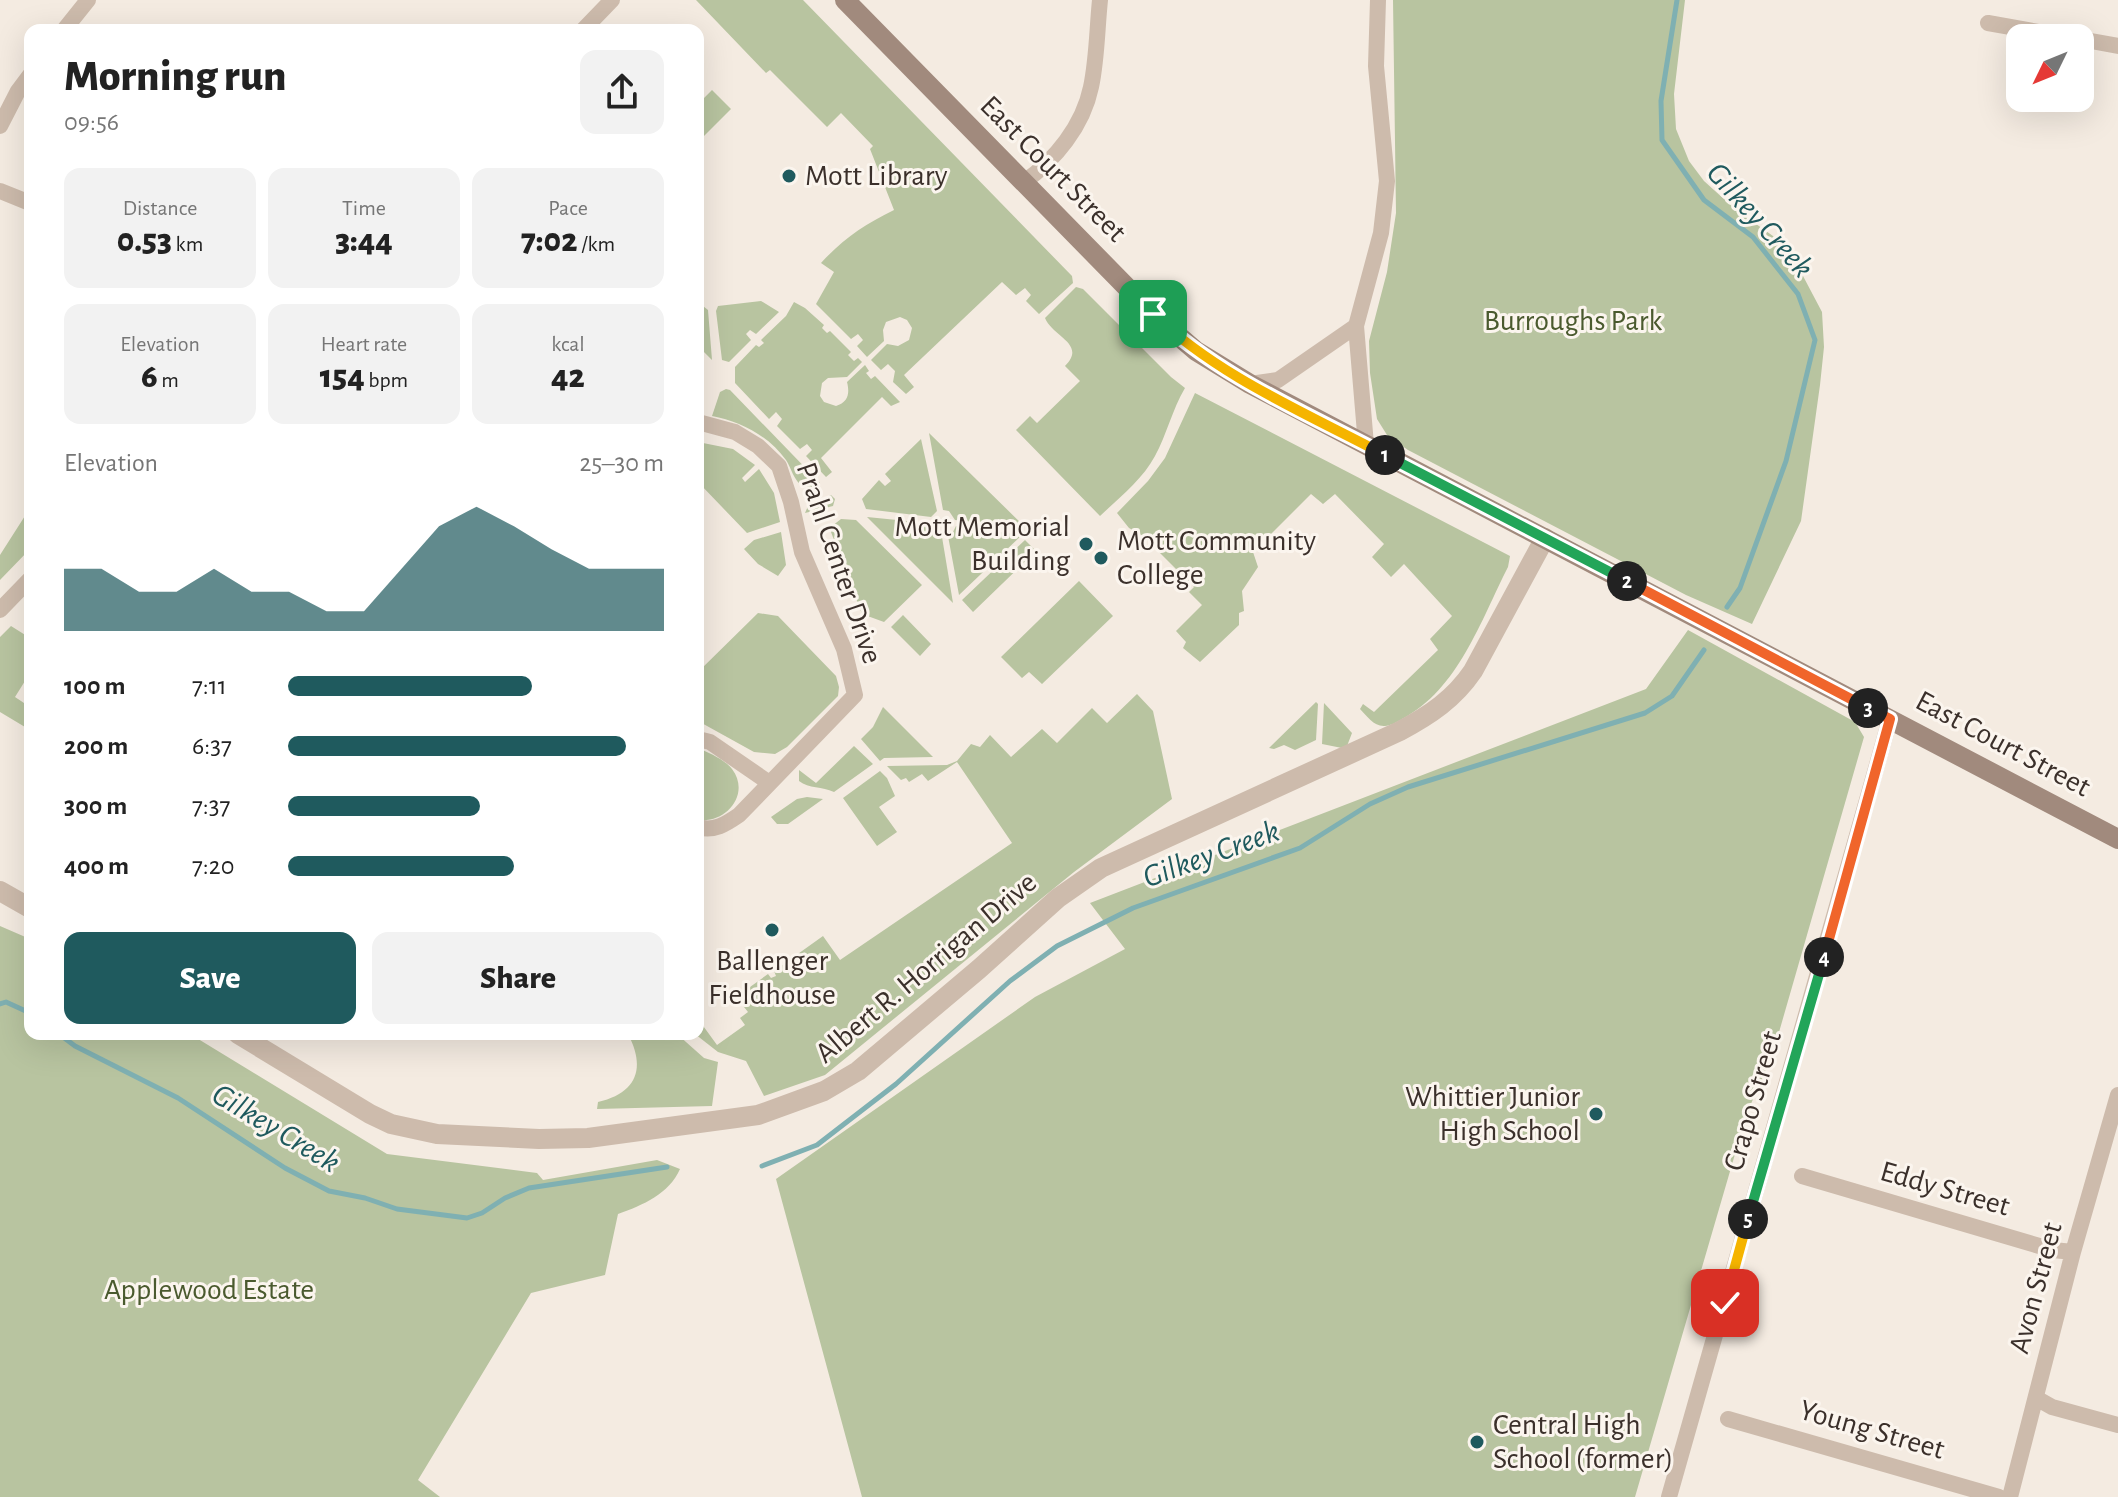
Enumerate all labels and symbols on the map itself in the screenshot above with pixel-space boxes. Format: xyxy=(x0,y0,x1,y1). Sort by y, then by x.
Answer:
north arrow xyxy=(2006,24,2094,112)
street label: East Court Street xyxy=(974,90,1132,248)
water label: Gilkey Creek xyxy=(1700,156,1820,284)
place label: Mott Library xyxy=(805,161,948,191)
marker: Mott Library xyxy=(780,167,798,185)
pin xyxy=(1119,280,1187,348)
park label: Burroughs Park xyxy=(1484,306,1663,336)
pin: 1 xyxy=(1365,435,1405,475)
street label: Prahl Center Drive xyxy=(791,458,887,668)
place label: Mott Memorial Building xyxy=(895,512,1070,576)
place label: Mott Community College xyxy=(1117,526,1316,590)
marker: Mott Memorial Building xyxy=(1077,535,1095,553)
marker: Mott Community College xyxy=(1092,549,1110,567)
pin: 2 xyxy=(1607,561,1647,601)
street label: East Court Street xyxy=(1911,685,2096,803)
pin: 3 xyxy=(1848,688,1888,728)
water label: Gilkey Creek xyxy=(1139,815,1283,893)
street label: Albert R. Horrigan Drive xyxy=(810,867,1042,1069)
marker: Ballenger Fieldhouse xyxy=(763,921,781,939)
pin: 4 xyxy=(1804,937,1844,977)
place label: Ballenger Fieldhouse xyxy=(708,946,836,1010)
street label: Crapo Street xyxy=(1719,1027,1787,1174)
water label: Gilkey Creek xyxy=(207,1078,345,1178)
place label: Whittier Junior High School xyxy=(1405,1082,1580,1146)
marker: Whittier Junior High School xyxy=(1587,1105,1605,1123)
street label: Eddy Street xyxy=(1877,1156,2014,1222)
pin: 5 xyxy=(1728,1199,1768,1239)
street label: Avon Street xyxy=(2004,1219,2068,1357)
pin xyxy=(1691,1269,1759,1337)
park label: Applewood Estate xyxy=(104,1275,314,1305)
street label: Young Street xyxy=(1796,1395,1948,1465)
place label: Central High School (former) xyxy=(1493,1410,1674,1474)
marker: Central High School (former) xyxy=(1468,1433,1486,1451)

